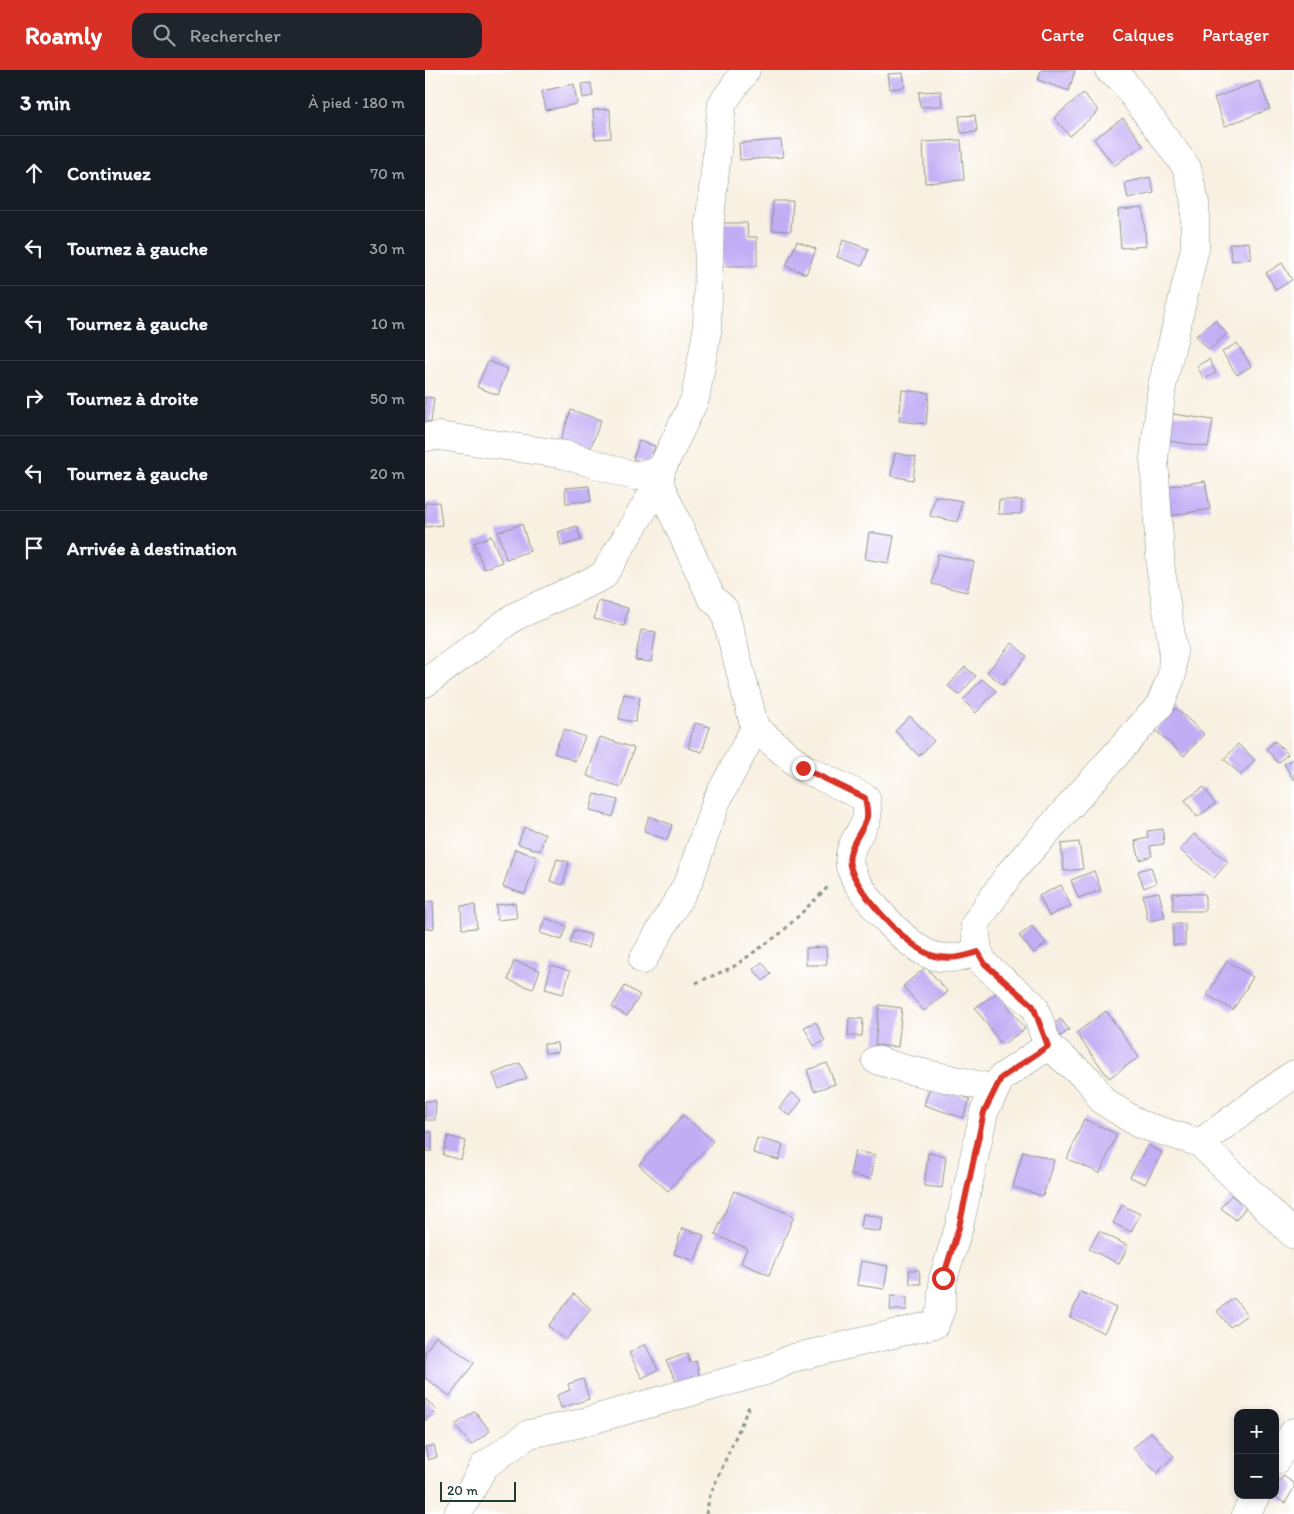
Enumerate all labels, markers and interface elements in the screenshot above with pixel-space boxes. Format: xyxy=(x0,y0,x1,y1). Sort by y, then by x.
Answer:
search box xyxy=(132,13,482,58)
text: Roamly xyxy=(25,21,102,50)
icon: search xyxy=(150,21,178,49)
text: Rechercher xyxy=(190,24,281,47)
text: Carte xyxy=(1041,24,1084,46)
text: Calques xyxy=(1112,24,1174,46)
text: Partager xyxy=(1202,24,1269,46)
text: 3 min xyxy=(20,90,70,115)
text: À pied · 180 m xyxy=(308,93,405,112)
icon: ahead xyxy=(20,159,48,187)
text: Continuez xyxy=(67,162,151,185)
text: 70 m xyxy=(370,164,405,183)
icon: left xyxy=(20,234,48,262)
text: Tournez à gauche xyxy=(67,237,208,260)
text: 30 m xyxy=(369,239,405,258)
icon: left xyxy=(20,309,48,337)
text: Tournez à gauche xyxy=(67,312,208,335)
text: 10 m xyxy=(371,314,405,333)
icon: right xyxy=(20,384,48,412)
text: Tournez à droite xyxy=(67,387,199,410)
text: 50 m xyxy=(370,389,405,408)
icon: left xyxy=(20,459,48,487)
text: Tournez à gauche xyxy=(67,462,208,485)
text: 20 m xyxy=(370,464,405,483)
icon: arrive xyxy=(20,534,48,562)
text: Arrivée à destination xyxy=(67,537,237,560)
route end xyxy=(792,757,815,780)
route start xyxy=(932,1267,955,1290)
map controls xyxy=(1234,1409,1279,1499)
button: + xyxy=(1234,1409,1279,1454)
button: − xyxy=(1234,1454,1279,1499)
scale bar xyxy=(440,1479,516,1502)
text: 20 m xyxy=(447,1482,478,1499)

